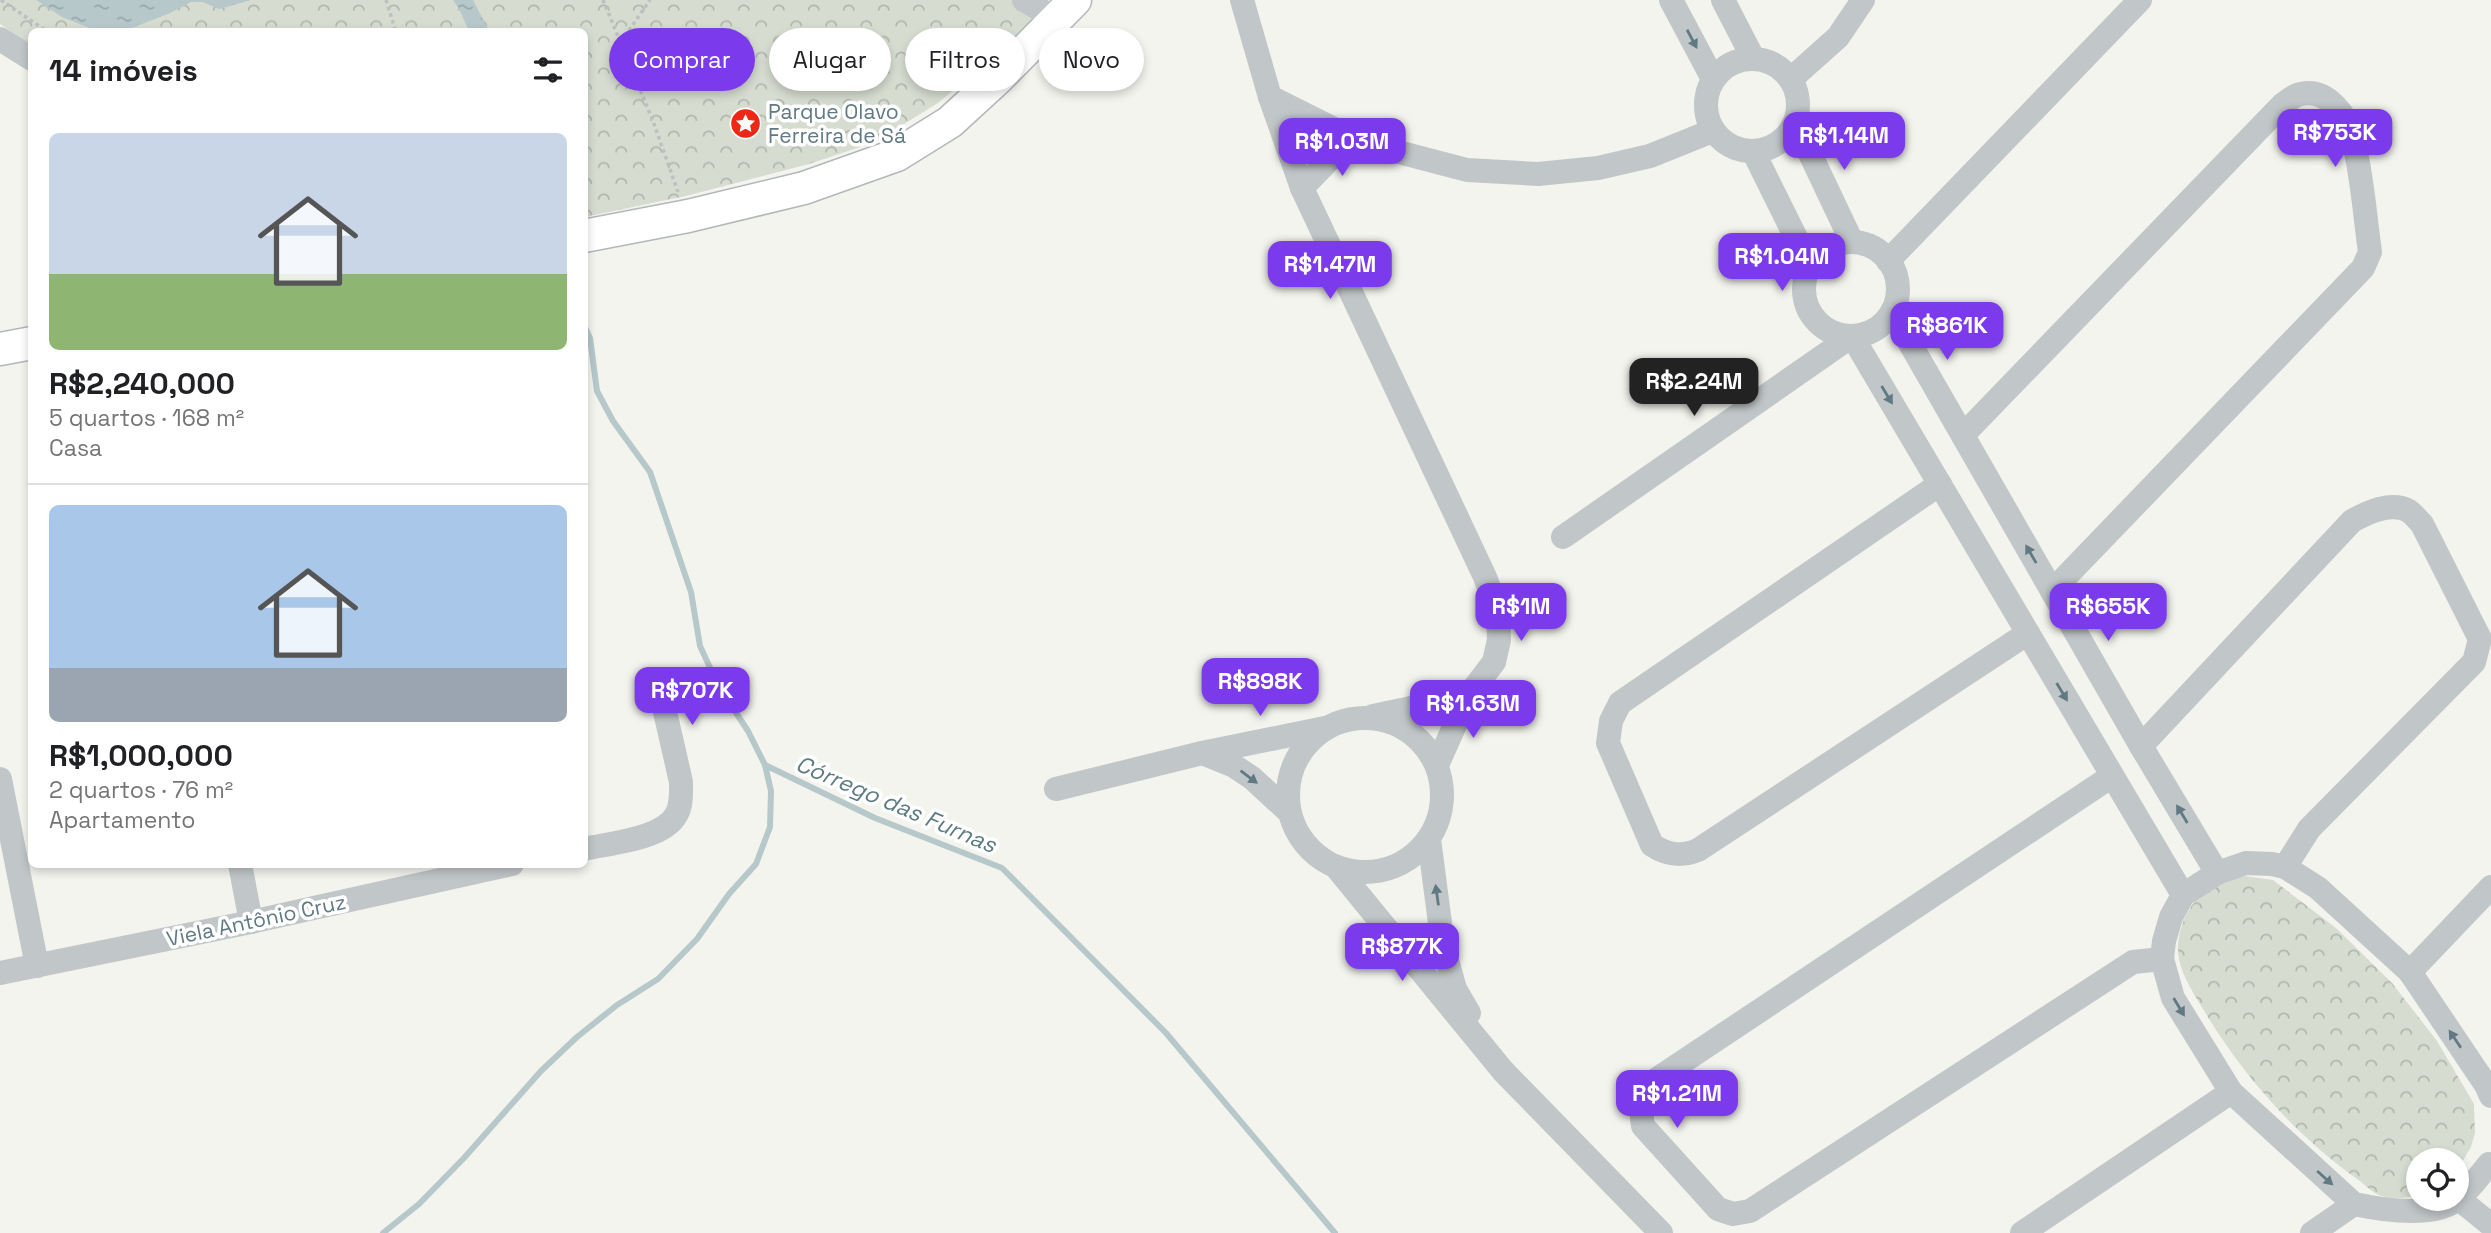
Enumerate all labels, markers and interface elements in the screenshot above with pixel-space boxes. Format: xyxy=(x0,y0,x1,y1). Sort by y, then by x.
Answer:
chip: Comprar xyxy=(609,28,755,91)
chip: Alugar xyxy=(769,28,891,91)
chip: Filtros xyxy=(905,28,1025,91)
chip: Novo xyxy=(1039,28,1144,91)
one-way arrow xyxy=(1685,30,1697,50)
text: 14 imóveis xyxy=(49,51,198,90)
icon: filters xyxy=(529,51,567,89)
place label: Parque Olavo Ferreira de Sá xyxy=(768,98,906,149)
place icon: Parque Olavo Ferreira de Sá xyxy=(728,106,762,140)
pin: R$753K xyxy=(2278,110,2392,169)
pin: R$1.14M xyxy=(1779,113,1909,172)
text: R$753K xyxy=(2293,117,2377,147)
pin: R$1.03M xyxy=(1277,118,1407,178)
text: R$1.14M xyxy=(1799,120,1889,150)
text: R$1.03M xyxy=(1295,126,1389,156)
icon: home xyxy=(245,178,371,304)
pin: R$1.04M xyxy=(1717,233,1847,293)
text: R$1.04M xyxy=(1734,241,1830,271)
pin: R$1.47M xyxy=(1265,242,1395,301)
text: R$1.47M xyxy=(1284,249,1376,279)
pin: R$861K xyxy=(1890,302,2004,362)
text: R$861K xyxy=(1906,310,1988,340)
pin: R$2.24M xyxy=(1629,358,1759,418)
text: R$2,240,000 xyxy=(49,364,235,403)
text: R$2.24M xyxy=(1645,366,1743,396)
one-way arrow xyxy=(1880,385,1893,404)
text: 5 quartos · 168 m² xyxy=(49,403,244,433)
text: Casa xyxy=(49,433,102,463)
one-way arrow xyxy=(2025,544,2037,564)
icon: home xyxy=(245,550,371,676)
pin: R$1M xyxy=(1480,584,1562,643)
pin: R$655K xyxy=(2051,584,2165,643)
text: R$1M xyxy=(1491,591,1551,621)
text: R$655K xyxy=(2066,591,2150,621)
pin: R$898K xyxy=(1203,658,1317,718)
text: R$898K xyxy=(1218,666,1302,696)
pin: R$707K xyxy=(635,668,749,727)
text: R$707K xyxy=(651,675,733,705)
pin: R$1.63M xyxy=(1408,680,1538,740)
one-way arrow xyxy=(2056,682,2068,702)
text: R$1.63M xyxy=(1426,688,1520,718)
text: R$1,000,000 xyxy=(49,736,233,775)
water label: Córrego das Furnas xyxy=(791,748,1002,860)
one-way arrow xyxy=(1240,770,1258,784)
text: 2 quartos · 76 m² xyxy=(49,775,233,805)
text: Apartamento xyxy=(49,805,196,835)
one-way arrow xyxy=(2176,805,2188,824)
one-way arrow xyxy=(1431,884,1442,906)
street label: Viela Antônio Cruz xyxy=(164,888,348,952)
pin: R$877K xyxy=(1345,923,1459,983)
text: R$877K xyxy=(1361,931,1443,961)
one-way arrow xyxy=(2173,998,2185,1017)
one-way arrow xyxy=(2449,1029,2462,1048)
pin: R$1.21M xyxy=(1612,1070,1742,1130)
text: R$1.21M xyxy=(1632,1078,1722,1108)
map controls xyxy=(2406,1148,2469,1211)
button: locate xyxy=(2406,1148,2469,1211)
one-way arrow xyxy=(2316,1170,2334,1186)

